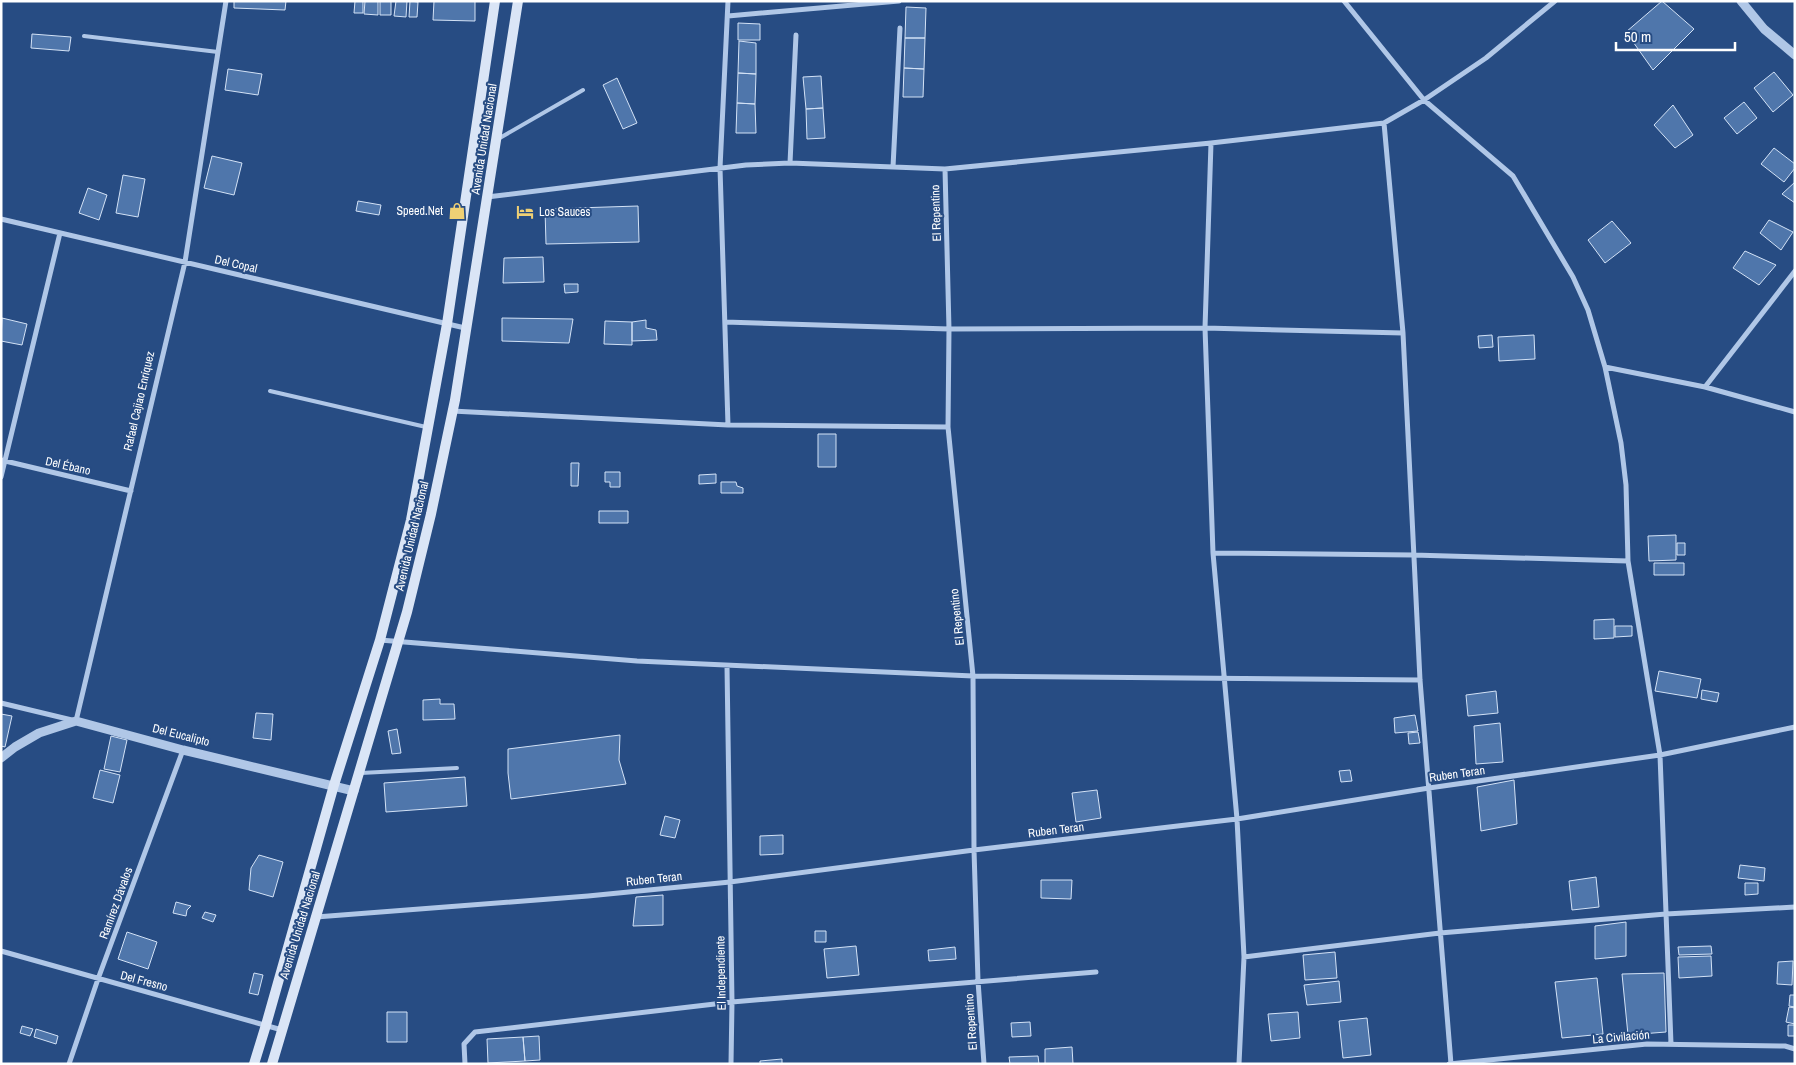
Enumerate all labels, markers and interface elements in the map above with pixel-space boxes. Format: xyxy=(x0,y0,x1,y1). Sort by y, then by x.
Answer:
scale bar xyxy=(1616,20,1735,52)
text: 50 m xyxy=(1624,26,1651,47)
street label: Avenida Unidad Nacional xyxy=(467,82,501,197)
street label: El Repentino xyxy=(927,184,945,242)
shop icon: Speed.Net xyxy=(447,201,467,221)
hotel icon: Los Sauces xyxy=(515,202,535,222)
place label: Speed.Net xyxy=(396,203,443,219)
place label: Los Sauces xyxy=(539,204,591,220)
street label: Del Copal xyxy=(213,251,259,277)
street label: Rafael Cajiao Enríquez xyxy=(120,350,158,452)
street label: Del Ébano xyxy=(44,453,92,479)
street label: Avenida Unidad Nacional xyxy=(391,480,432,593)
street label: El Repentino xyxy=(946,588,968,646)
street label: Del Eucalipto xyxy=(151,720,211,750)
street label: Ruben Teran xyxy=(1428,762,1486,786)
street label: Ruben Teran xyxy=(1027,819,1085,841)
street label: Ramírez Dávalos xyxy=(96,865,136,941)
street label: Ruben Teran xyxy=(625,868,683,890)
street label: Avenida Unidad Nacional xyxy=(276,869,324,982)
street label: El Independiente xyxy=(712,936,730,1010)
street label: Del Fresno xyxy=(119,967,169,995)
street label: El Repentino xyxy=(961,993,981,1051)
street label: La Civilación xyxy=(1592,1027,1650,1047)

